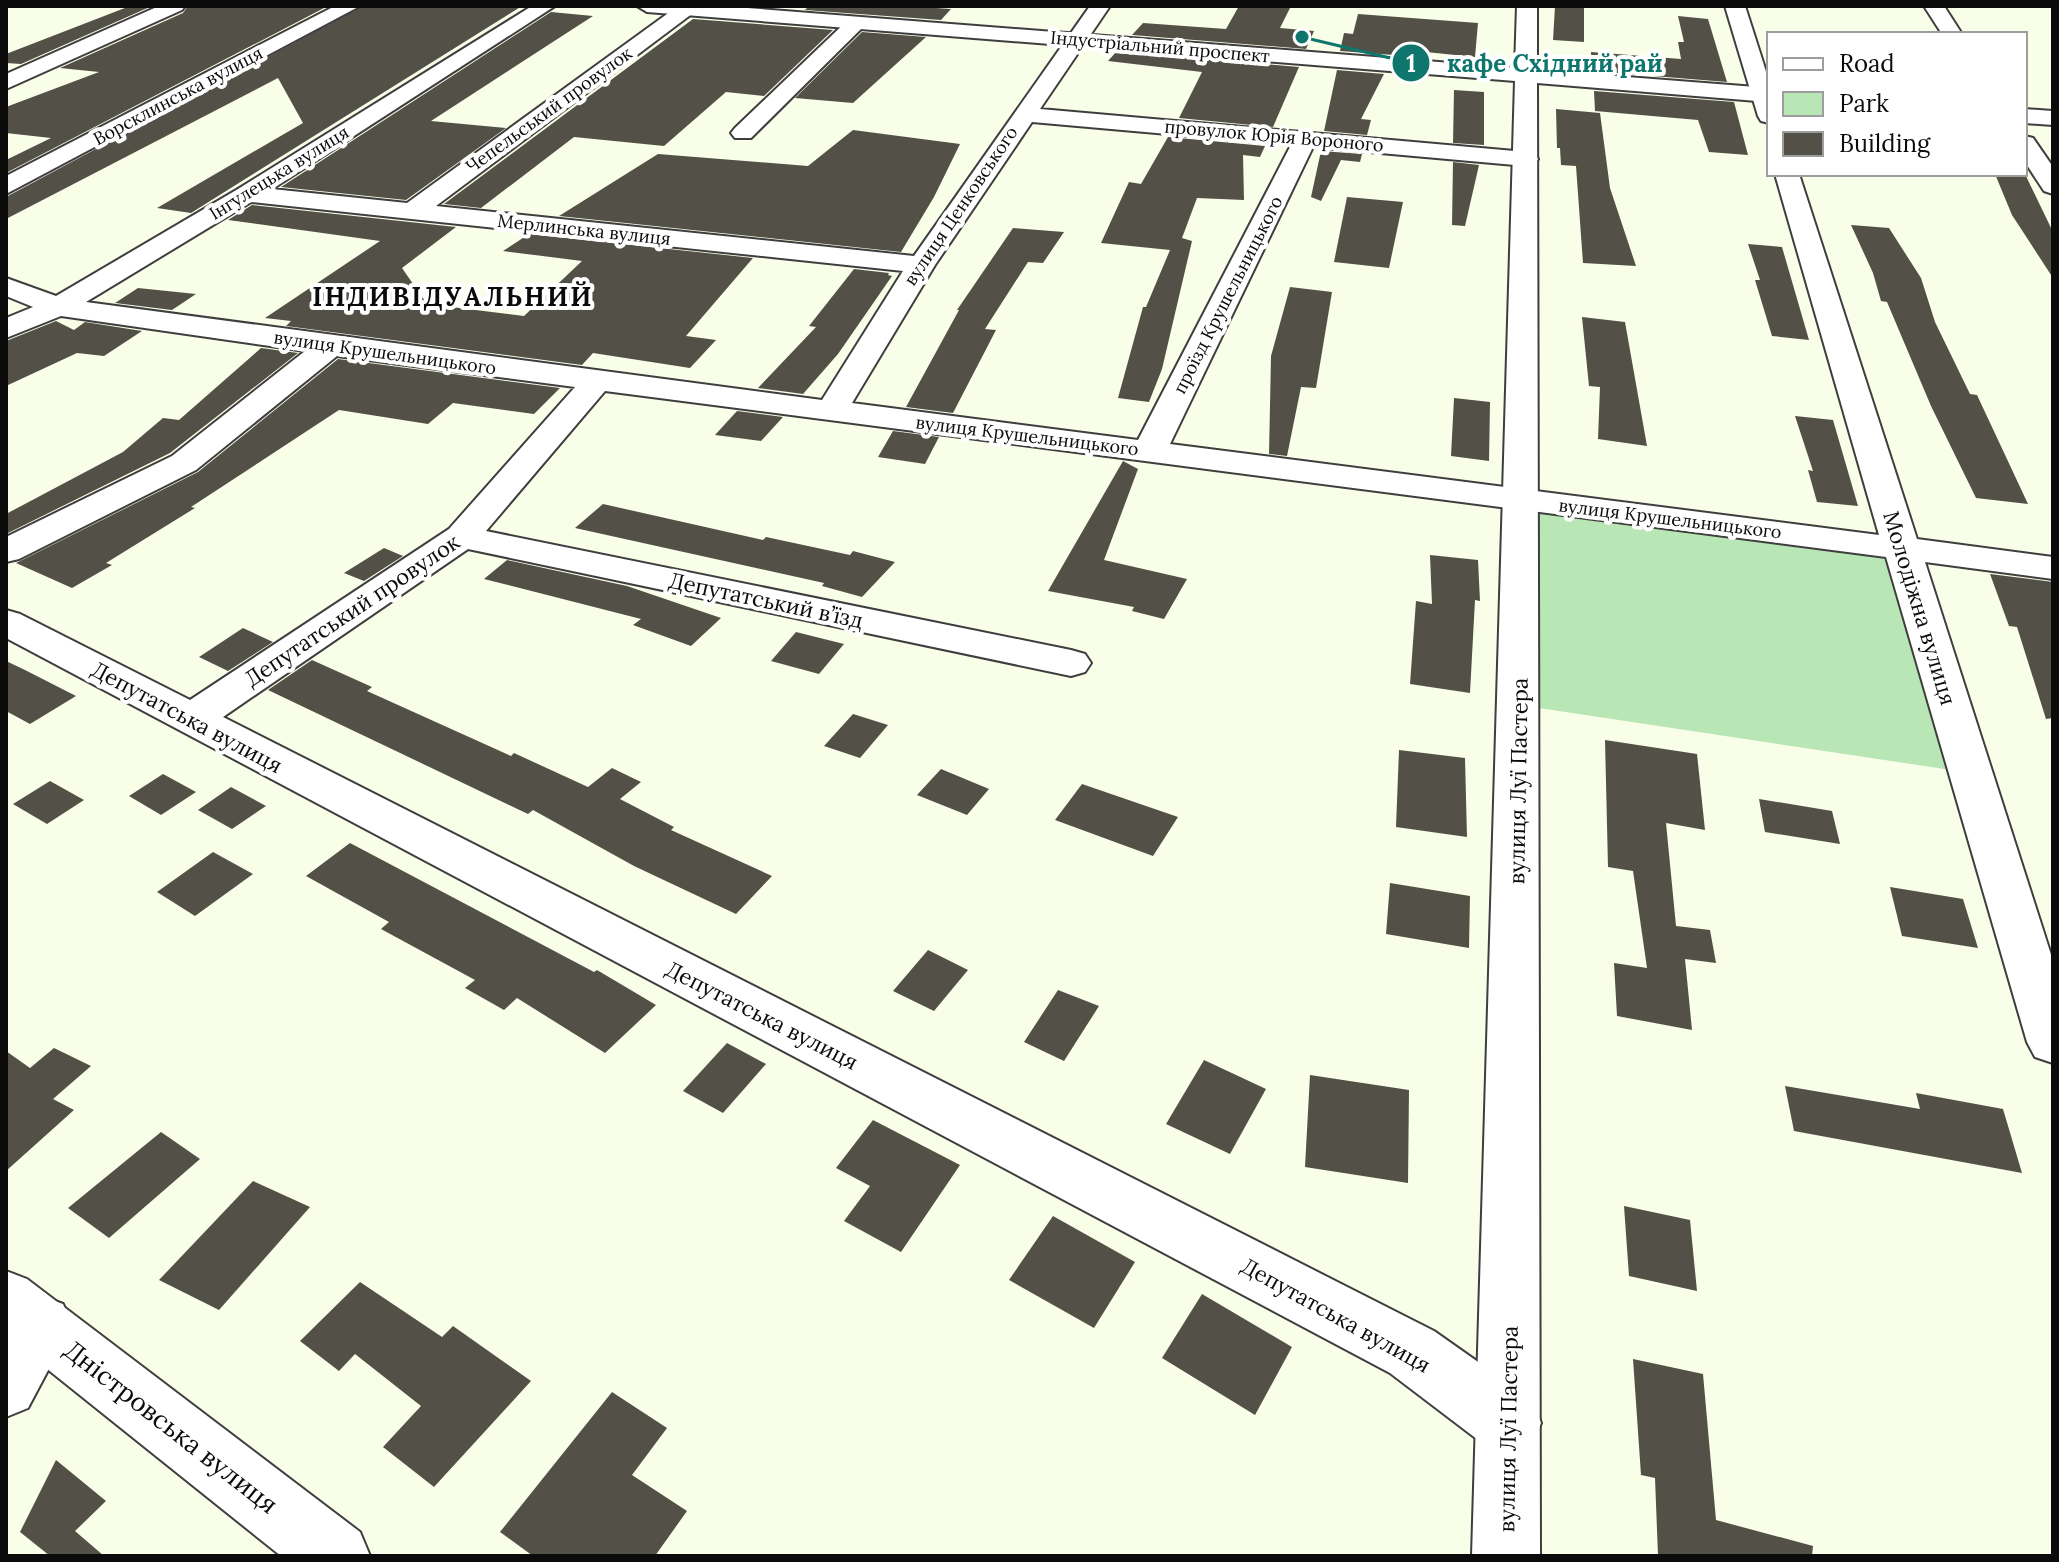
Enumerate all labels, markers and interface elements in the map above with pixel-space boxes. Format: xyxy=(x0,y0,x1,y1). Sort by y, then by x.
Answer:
street label: Індустріальний проспект xyxy=(1049,25,1271,68)
legend xyxy=(1767,32,2027,176)
callout: кафе Східний рай xyxy=(1391,39,1678,87)
street label: Ворсклинська вулиця xyxy=(89,41,267,150)
street label: Чепельський провулок xyxy=(461,41,637,178)
text: 1 xyxy=(1406,48,1416,79)
text: кафе Східний рай xyxy=(1447,48,1663,79)
text: Road xyxy=(1839,48,1895,79)
text: Park xyxy=(1839,88,1889,119)
street label: провулок Юрія Вороного xyxy=(1164,114,1384,157)
street label: Інгулецька вулиця xyxy=(205,120,353,225)
street label: вулиця Ценковського xyxy=(899,122,1023,290)
text: Building xyxy=(1839,128,1931,159)
street label: проїзд Крушельницького xyxy=(1168,192,1288,398)
street label: Мерлинська вулиця xyxy=(496,209,672,250)
district label: ІНДИВІДУАЛЬНИЙ xyxy=(312,280,594,313)
street label: вулиця Крушельницького xyxy=(272,326,498,380)
street label: вулиця Крушельницького xyxy=(914,410,1140,461)
street label: вулиця Крушельницького xyxy=(1557,493,1783,544)
street label: Молодіжна вулиця xyxy=(1877,508,1963,708)
street label: Депутатський провулок xyxy=(239,527,465,693)
street label: Депутатський в’їзд xyxy=(666,566,866,634)
street label: Депутатська вулиця xyxy=(87,655,287,779)
street label: вулиця Луї Пастера xyxy=(1502,677,1534,885)
street label: Депутатська вулиця xyxy=(661,954,863,1076)
street label: Депутатська вулиця xyxy=(1236,1251,1436,1379)
street label: вулиця Луї Пастера xyxy=(1492,1325,1524,1533)
street label: Дністровська вулиця xyxy=(58,1333,285,1520)

